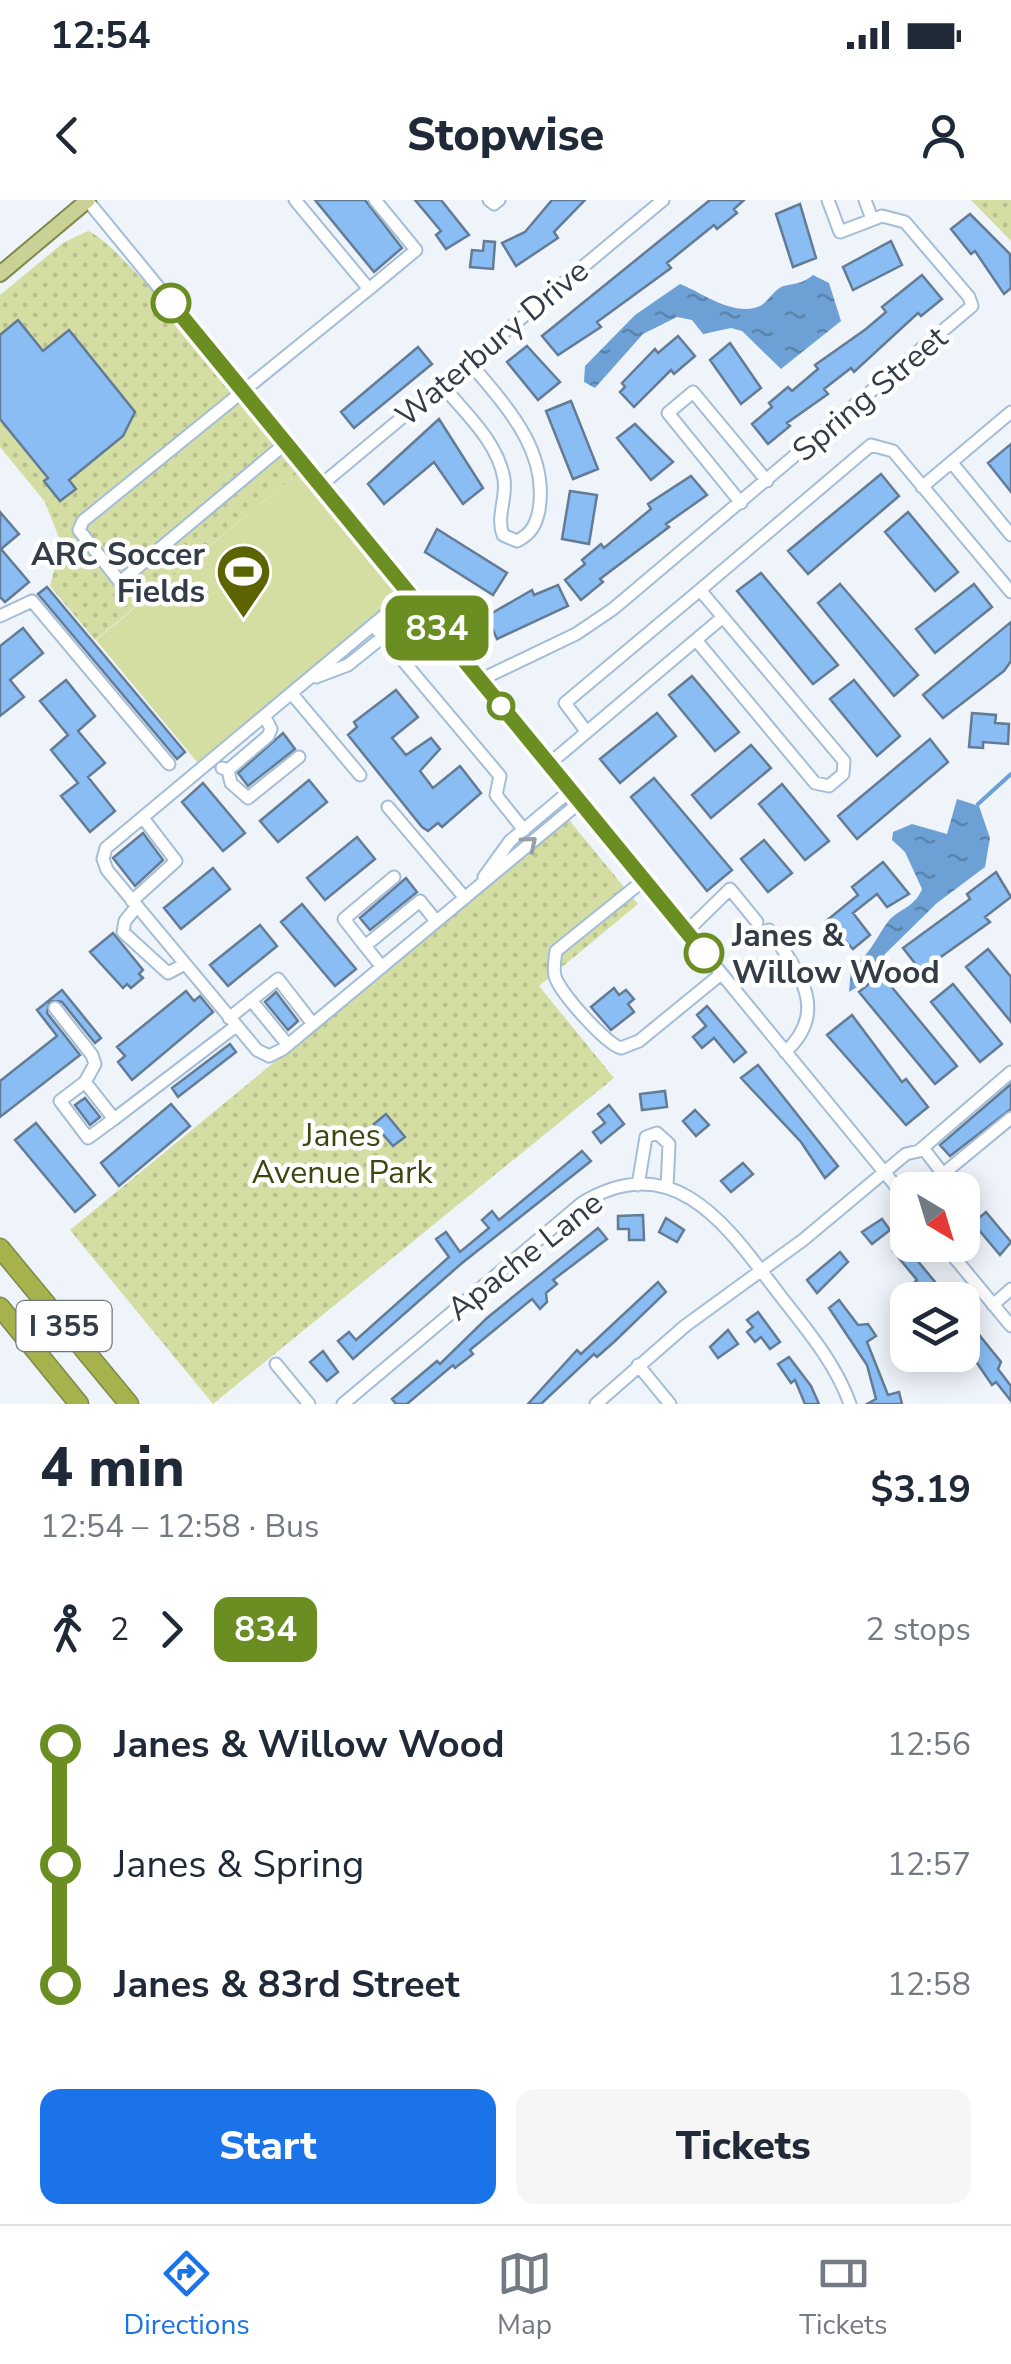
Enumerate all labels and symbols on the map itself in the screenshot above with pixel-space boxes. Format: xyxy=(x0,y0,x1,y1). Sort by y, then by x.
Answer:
street label: Waterbury Drive xyxy=(386,250,598,436)
unlabelled marker xyxy=(152,284,190,322)
street label: Spring Street xyxy=(784,316,957,471)
place label: ARC Soccer Fields xyxy=(31,533,205,613)
sports icon: ARC Soccer Fields xyxy=(214,542,274,621)
line badge: 834 xyxy=(380,596,494,660)
unlabelled marker xyxy=(488,693,514,719)
one-way arrow xyxy=(519,837,537,855)
place label: Janes & Willow Wood xyxy=(731,914,940,994)
marker: Janes & Willow Wood xyxy=(685,934,723,972)
park label: Janes Avenue Park xyxy=(251,1114,434,1194)
north arrow xyxy=(890,1172,980,1262)
street label: Apache Lane xyxy=(438,1182,612,1330)
road number: I 355 xyxy=(17,1301,112,1351)

